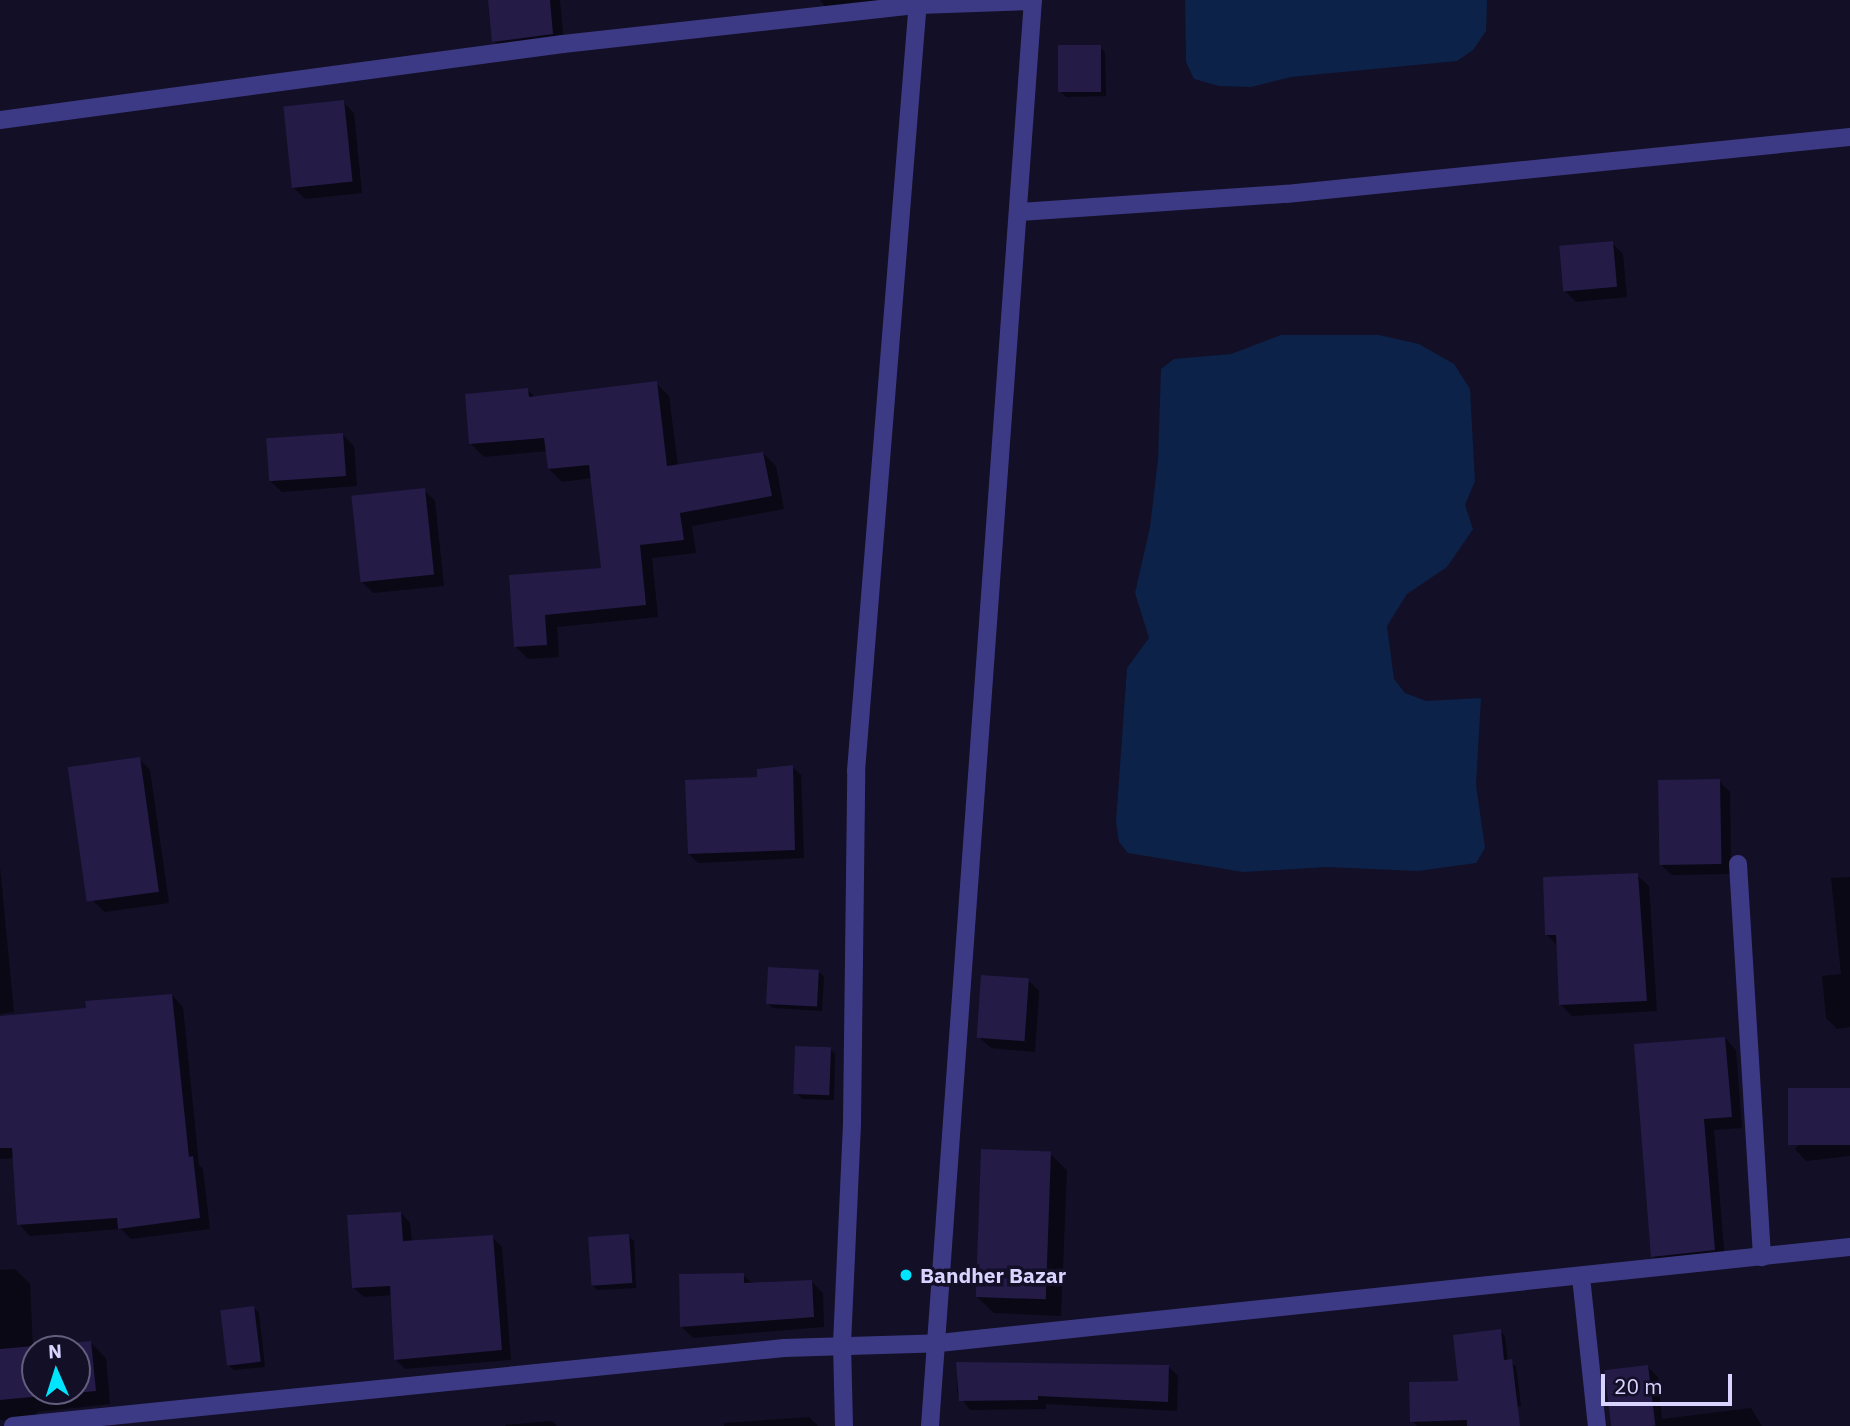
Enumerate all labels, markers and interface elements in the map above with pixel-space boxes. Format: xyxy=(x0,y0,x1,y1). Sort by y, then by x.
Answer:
place label: Bandher Bazar xyxy=(920,1262,1066,1288)
marker: Bandher Bazar xyxy=(898,1267,914,1283)
north arrow xyxy=(21,1335,91,1405)
text: N xyxy=(47,1339,62,1363)
scale bar xyxy=(1605,1360,1736,1404)
text: 20 m xyxy=(1614,1372,1663,1400)

